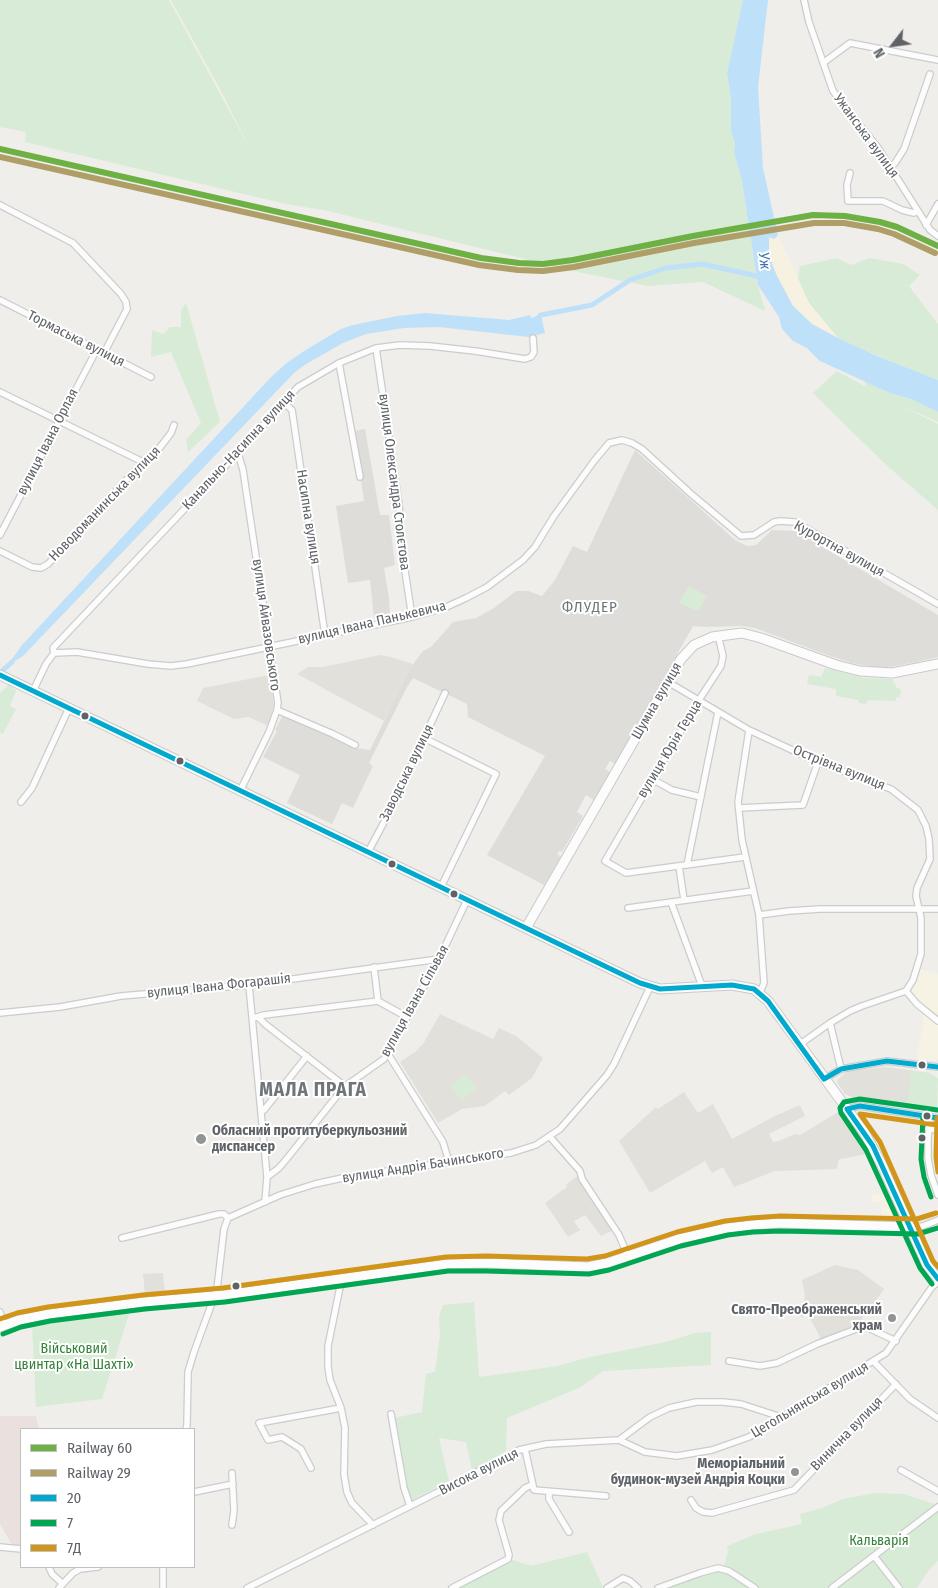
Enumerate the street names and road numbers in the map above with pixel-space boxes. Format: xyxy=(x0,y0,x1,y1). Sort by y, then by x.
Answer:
street label: Ужанська вулиця xyxy=(830,90,902,182)
street label: Тормаська вулиця xyxy=(25,307,127,371)
street label: вулиця Івана Орлая xyxy=(14,386,82,498)
street label: Канально-Насипна вулиця xyxy=(179,386,299,514)
street label: вулиця Олександра Столєтова xyxy=(375,393,413,571)
street label: Новодоманинська вулиця xyxy=(46,443,164,565)
street label: Насипна вулиця xyxy=(292,468,324,566)
street label: Курортна вулиця xyxy=(791,517,887,581)
street label: вулиця Айвазовського xyxy=(248,558,284,692)
street label: вулиця Івана Панькевича xyxy=(296,598,448,648)
street label: Шумна вулиця xyxy=(628,660,686,742)
street label: вулиця Юрія Герца xyxy=(634,697,706,801)
street label: Заводська вулиця xyxy=(376,722,438,824)
street label: Острівна вулиця xyxy=(790,742,888,794)
street label: вулиця Івана Сільвая xyxy=(377,942,453,1060)
street label: вулиця Івана Фогарашія xyxy=(146,970,292,1002)
street label: вулиця Андрія Бачинського xyxy=(341,1145,505,1187)
street label: Цегольнянська вулиця xyxy=(748,1358,872,1442)
street label: Винична вулиця xyxy=(807,1393,887,1475)
street label: Висока вулиця xyxy=(437,1445,521,1499)

